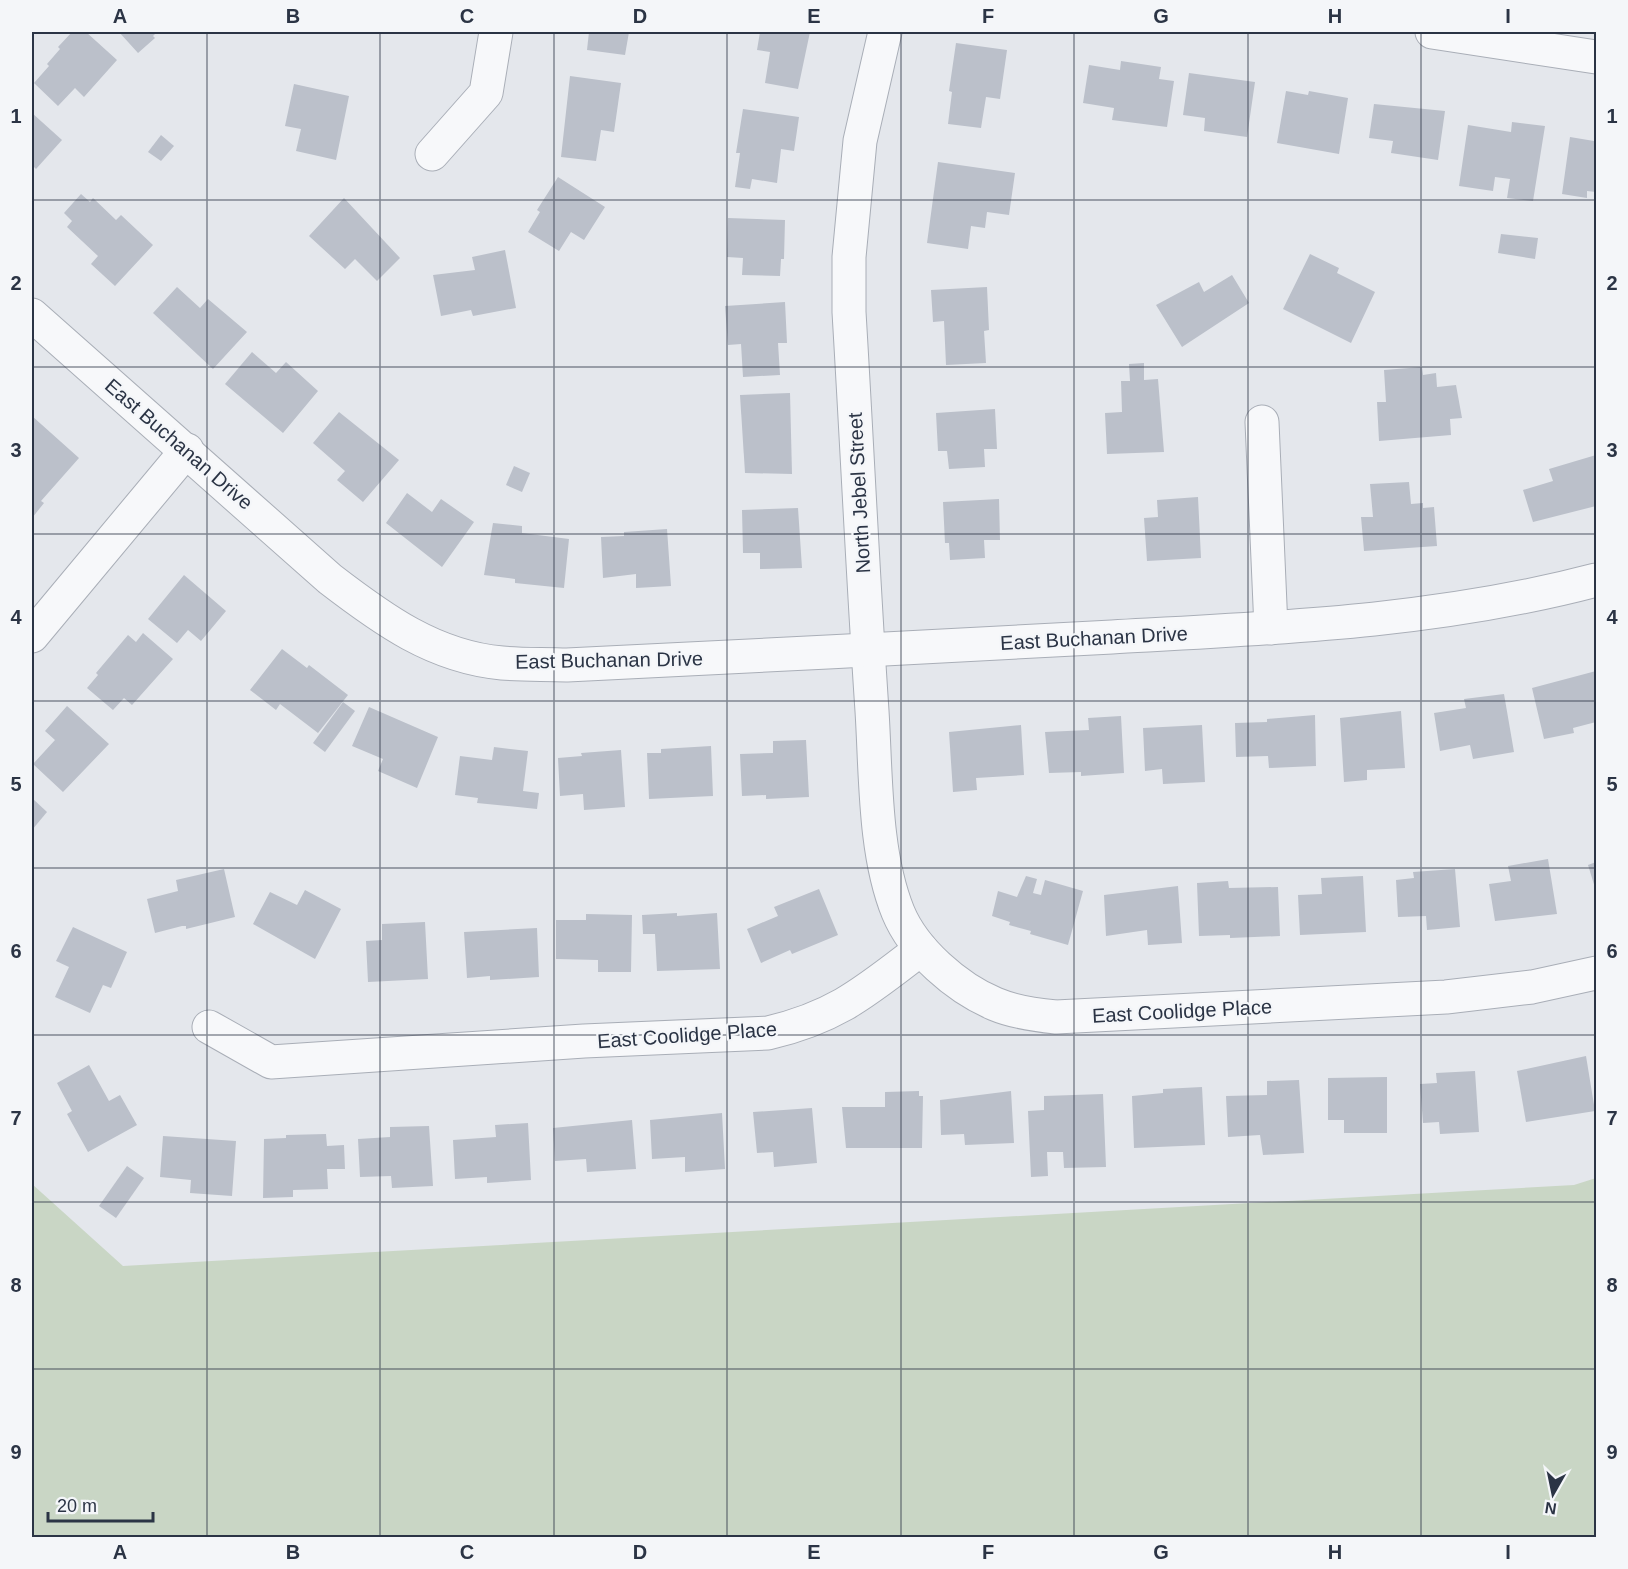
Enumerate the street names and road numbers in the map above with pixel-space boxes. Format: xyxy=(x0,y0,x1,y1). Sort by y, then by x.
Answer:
street label: East Buchanan Drive xyxy=(101,374,257,514)
street label: North Jebel Street xyxy=(844,412,874,574)
street label: East Buchanan Drive xyxy=(1000,622,1188,654)
street label: East Buchanan Drive xyxy=(515,647,703,673)
street label: East Coolidge Place xyxy=(1091,995,1273,1027)
street label: East Coolidge Place xyxy=(596,1018,778,1052)

